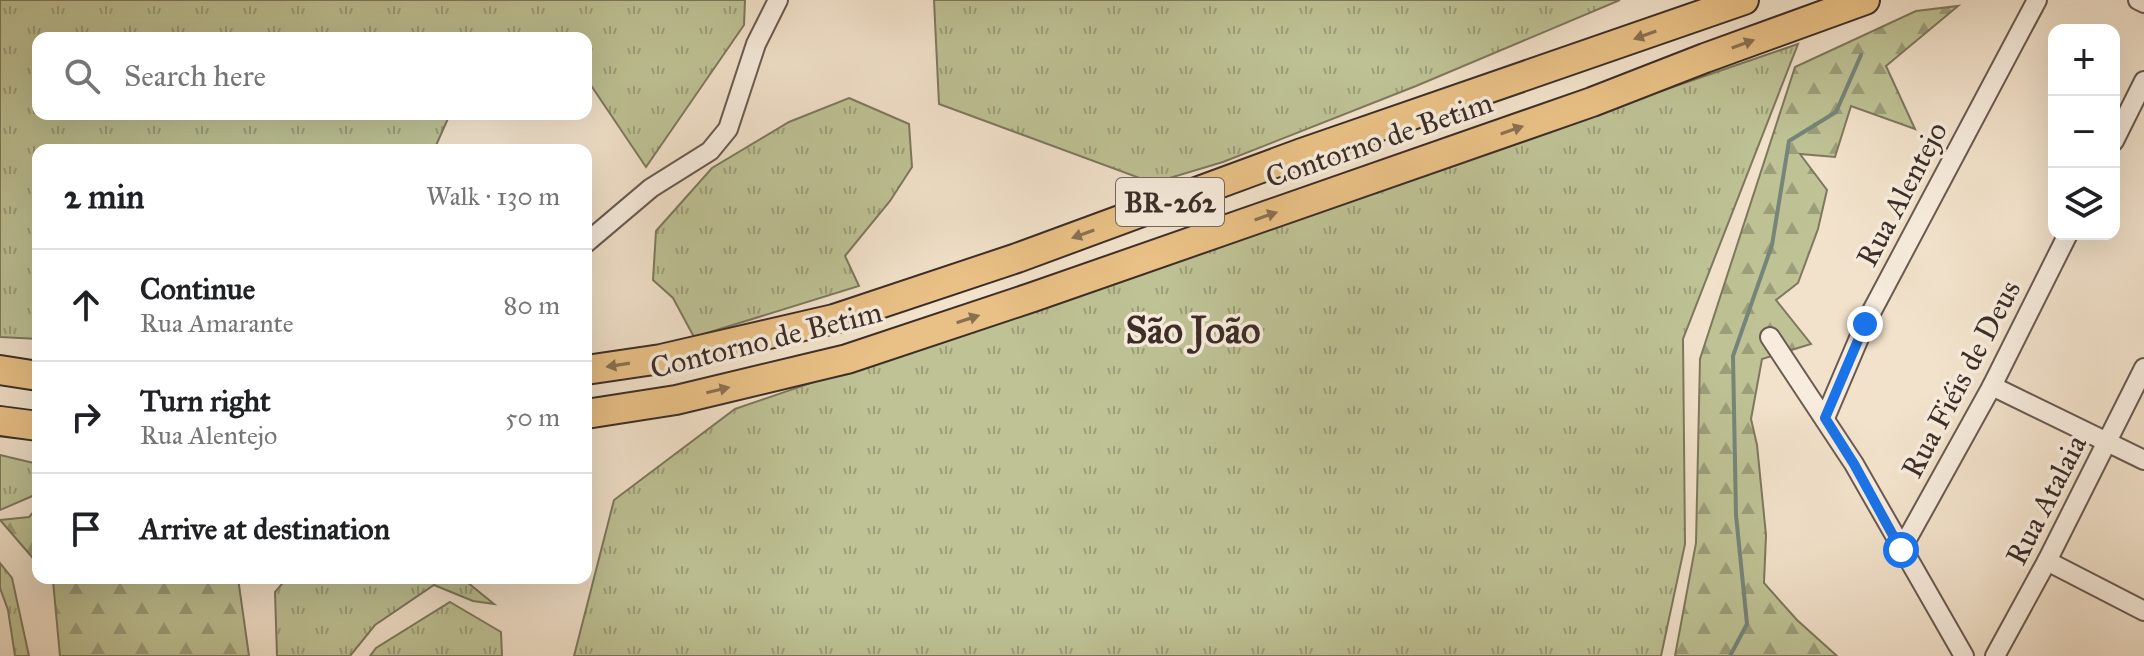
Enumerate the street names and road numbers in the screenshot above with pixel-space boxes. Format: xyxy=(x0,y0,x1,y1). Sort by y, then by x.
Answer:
street label: Contorno de Betim xyxy=(1261,84,1497,196)
street label: Rua Alentejo xyxy=(1849,116,1955,272)
road number: BR-262 xyxy=(1116,178,1224,226)
street label: Rua Fiéis de Deus xyxy=(1894,274,2028,484)
street label: Contorno de Betim xyxy=(646,294,886,386)
street label: Rua Atalaia xyxy=(1998,429,2094,571)

